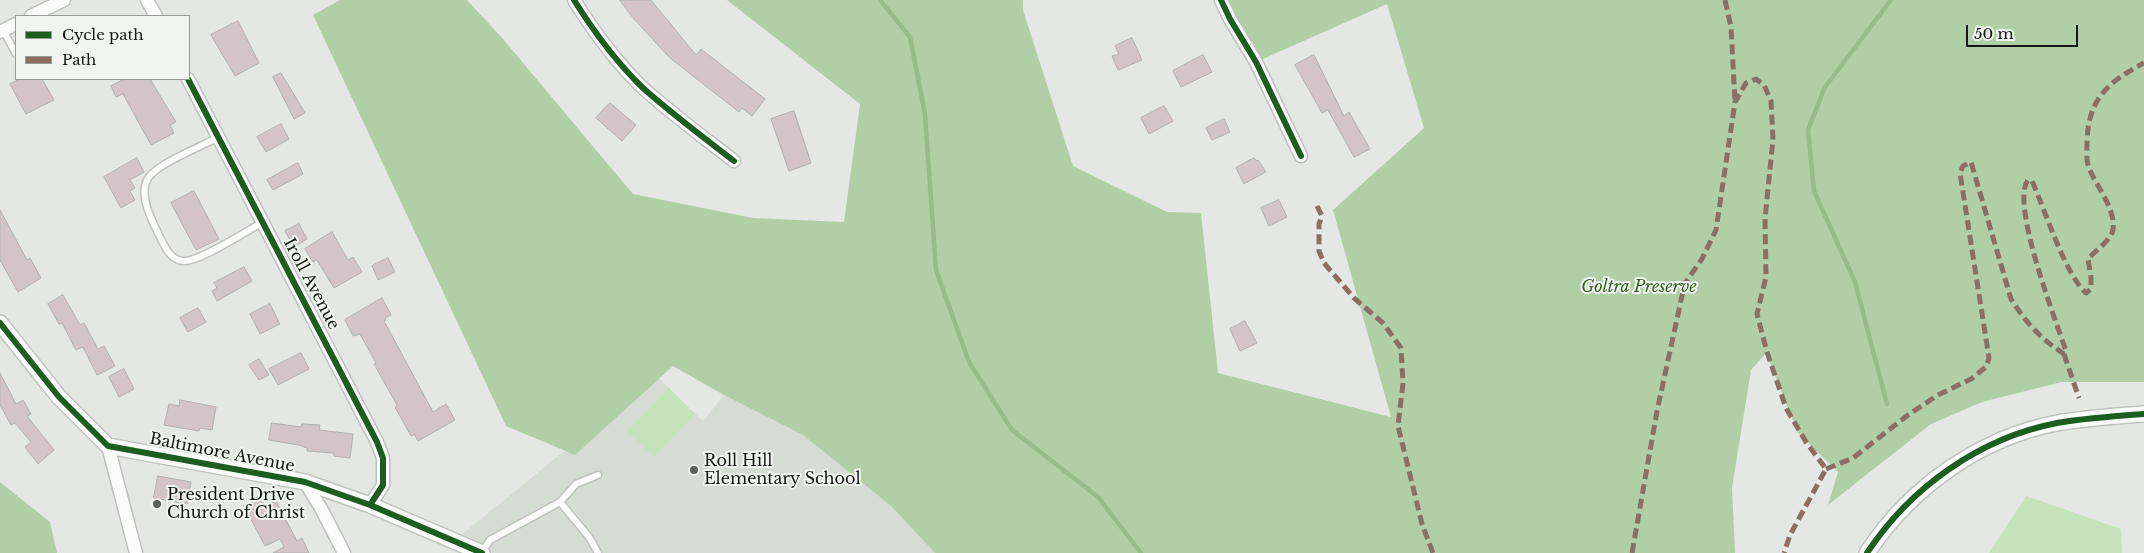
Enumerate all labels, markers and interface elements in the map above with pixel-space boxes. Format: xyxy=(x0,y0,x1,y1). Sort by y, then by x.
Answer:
legend xyxy=(15,15,190,80)
scale bar xyxy=(1969,15,2082,47)
text: 50 m xyxy=(1974,24,2014,43)
text: Cycle path xyxy=(62,25,144,44)
text: Path xyxy=(62,50,96,69)
street label: Iroll Avenue xyxy=(279,235,343,333)
park label: Goltra Preserve xyxy=(1581,277,1697,297)
street label: Baltimore Avenue xyxy=(148,429,296,477)
place label: Roll Hill Elementary School xyxy=(704,451,861,489)
marker: Roll Hill Elementary School xyxy=(688,464,700,476)
place label: President Drive Church of Christ xyxy=(167,485,305,523)
marker: President Drive Church of Christ xyxy=(151,498,163,510)

